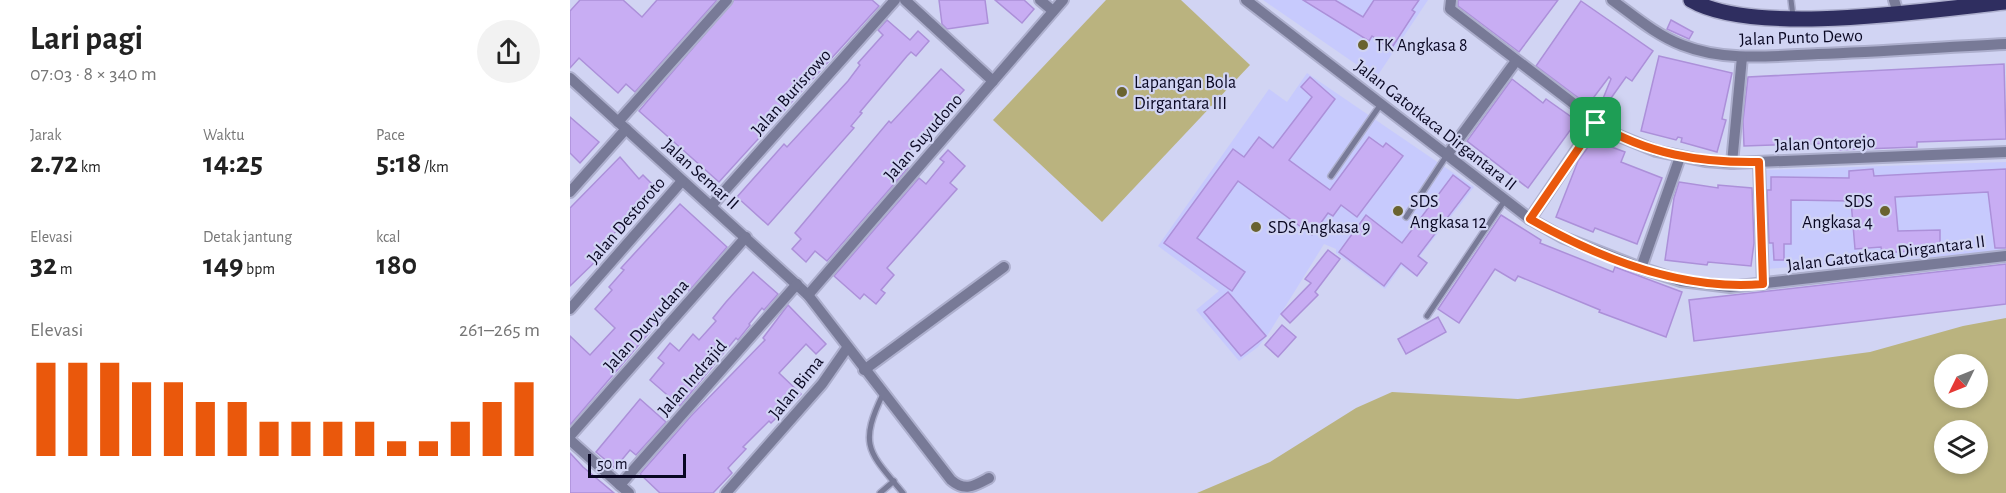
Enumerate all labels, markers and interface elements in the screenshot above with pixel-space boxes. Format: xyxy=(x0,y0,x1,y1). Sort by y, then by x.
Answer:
button: share xyxy=(477,20,540,83)
text: Lari pagi xyxy=(30,23,143,56)
street label: Jalan Punto Dewo xyxy=(1739,27,1863,49)
place label: TK Angkasa 8 xyxy=(1375,37,1468,55)
marker: TK Angkasa 8 xyxy=(1356,38,1370,52)
street label: Jalan Burisrowo xyxy=(749,46,835,139)
street label: Jalan Gatotkaca Dirgantara II xyxy=(1351,57,1520,194)
text: 07:03 · 8 × 340 m xyxy=(30,64,157,84)
place label: Lapangan Bola Dirgantara III xyxy=(1134,74,1236,113)
marker: Lapangan Bola Dirgantara III xyxy=(1115,85,1129,99)
street label: Jalan Suyudono xyxy=(881,91,966,185)
pin xyxy=(1570,97,1621,148)
icon: arrive xyxy=(1579,106,1612,139)
text: Jarak xyxy=(30,127,62,143)
text: Waktu xyxy=(203,127,244,143)
text: Pace xyxy=(376,127,405,143)
street label: Jalan Ontorejo xyxy=(1774,133,1876,155)
street label: Jalan Semar II xyxy=(659,136,742,213)
text: 2.72 xyxy=(30,148,78,178)
text: 14:25 xyxy=(203,148,263,178)
text: 5:18 xyxy=(376,148,421,178)
text: km xyxy=(78,159,101,175)
text: /km xyxy=(421,159,449,175)
street label: Jalan Destoroto xyxy=(585,174,669,267)
place label: SDS Angkasa 12 xyxy=(1410,193,1487,232)
place label: SDS Angkasa 4 xyxy=(1802,193,1873,232)
marker: SDS Angkasa 12 xyxy=(1391,204,1405,218)
marker: SDS Angkasa 4 xyxy=(1878,204,1892,218)
place label: SDS Angkasa 9 xyxy=(1268,219,1370,237)
marker: SDS Angkasa 9 xyxy=(1249,220,1263,234)
text: Elevasi xyxy=(30,229,73,245)
text: Detak jantung xyxy=(203,229,292,245)
text: kcal xyxy=(376,229,400,245)
street label: Jalan Gatotkaca Dirgantara II xyxy=(1786,233,1986,275)
text: 32 xyxy=(30,250,57,280)
text: 149 xyxy=(203,250,243,280)
text: 180 xyxy=(376,250,417,280)
text: m xyxy=(57,261,73,277)
text: bpm xyxy=(243,261,275,277)
street label: Jalan Duryudana xyxy=(601,276,693,375)
text: Elevasi xyxy=(30,320,83,340)
text: 261–265 m xyxy=(459,320,540,340)
street label: Jalan Indrajid xyxy=(655,337,730,420)
street label: Jalan Bima xyxy=(766,353,827,422)
north arrow xyxy=(1934,354,1988,408)
map controls xyxy=(1934,354,1988,474)
button: layers xyxy=(1934,420,1988,474)
scale bar xyxy=(588,451,686,478)
text: 50 m xyxy=(597,456,628,472)

